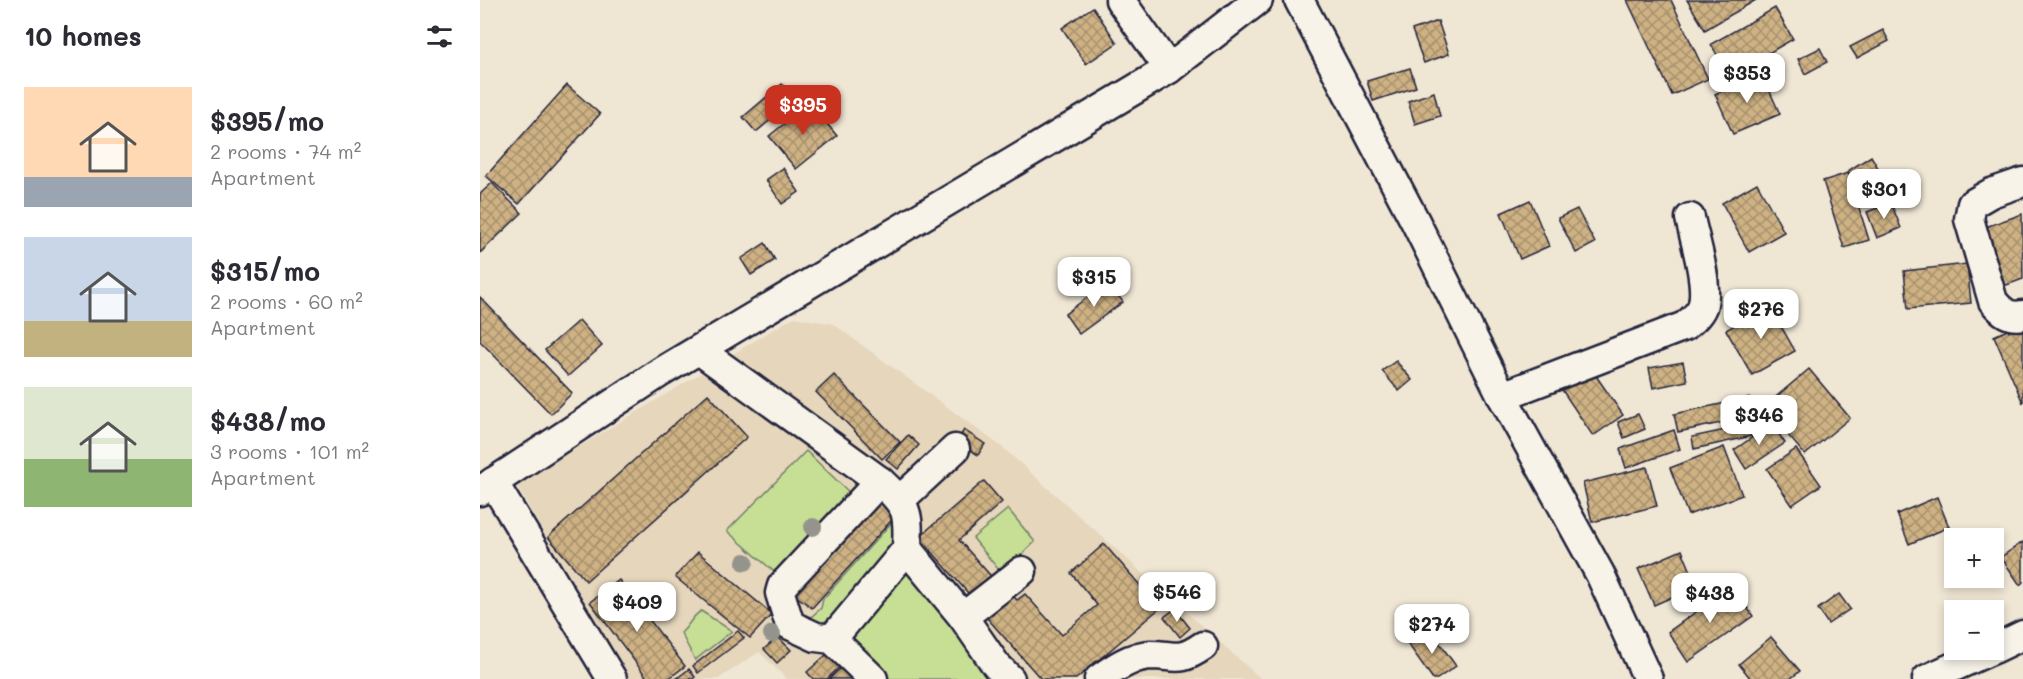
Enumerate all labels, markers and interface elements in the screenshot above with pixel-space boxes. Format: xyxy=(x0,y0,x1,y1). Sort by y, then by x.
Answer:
text: 10 homes xyxy=(24,19,142,53)
icon: filters xyxy=(423,20,456,53)
pin: $353 xyxy=(1711,53,1783,104)
text: $353 xyxy=(1723,59,1771,85)
pin: $395 xyxy=(767,85,839,136)
text: $395 xyxy=(779,91,827,117)
text: $395/mo xyxy=(210,104,324,138)
icon: home xyxy=(72,111,144,183)
text: 2 rooms · 74 m² xyxy=(210,138,361,164)
text: Apartment xyxy=(210,164,316,190)
pin: $301 xyxy=(1848,169,1920,220)
text: $301 xyxy=(1861,175,1907,201)
text: $315/mo xyxy=(210,254,320,288)
pin: $315 xyxy=(1058,257,1130,308)
icon: home xyxy=(72,261,144,333)
text: $315 xyxy=(1072,263,1116,289)
text: 2 rooms · 60 m² xyxy=(210,288,363,314)
pin: $276 xyxy=(1725,289,1797,340)
text: $276 xyxy=(1738,295,1784,321)
text: Apartment xyxy=(210,314,316,340)
pin: $346 xyxy=(1723,395,1795,446)
text: $346 xyxy=(1734,401,1784,427)
text: $438/mo xyxy=(210,404,326,438)
icon: home xyxy=(72,411,144,483)
text: 3 rooms · 101 m² xyxy=(210,438,369,464)
text: Apartment xyxy=(210,464,316,490)
map controls xyxy=(1944,528,2004,660)
button: + xyxy=(1944,528,2004,588)
pin: $546 xyxy=(1141,572,1213,623)
pin: $438 xyxy=(1674,573,1746,624)
text: $546 xyxy=(1153,578,1201,604)
text: $438 xyxy=(1685,579,1735,605)
pin: $409 xyxy=(601,582,673,633)
text: $409 xyxy=(612,588,662,614)
button: − xyxy=(1944,600,2004,660)
pin: $274 xyxy=(1396,604,1468,655)
text: $274 xyxy=(1408,610,1456,636)

